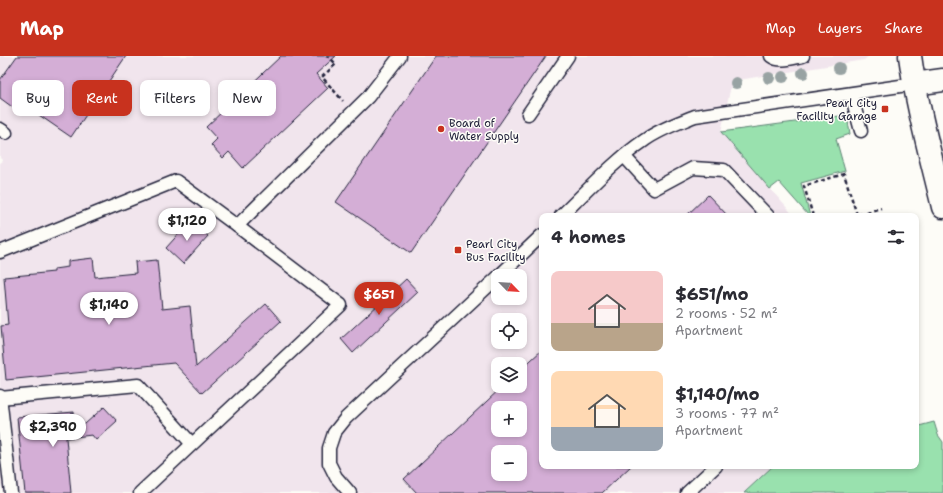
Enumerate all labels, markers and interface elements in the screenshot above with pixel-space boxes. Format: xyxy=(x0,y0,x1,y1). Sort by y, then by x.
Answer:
text: Map xyxy=(20,16,64,41)
text: Map xyxy=(766,19,796,37)
text: Layers xyxy=(818,19,862,37)
text: Share xyxy=(884,19,923,37)
chip: Buy xyxy=(12,80,64,116)
chip: Rent xyxy=(72,80,132,116)
chip: Filters xyxy=(140,80,210,116)
chip: New xyxy=(218,80,276,116)
place label: Pearl City Facility Garage xyxy=(796,96,877,124)
marker: Pearl City Facility Garage xyxy=(880,104,890,114)
place label: Board of Water Supply xyxy=(449,116,519,144)
marker: Board of Water Supply xyxy=(436,124,446,134)
pin: $1,120 xyxy=(154,208,220,242)
text: $1,120 xyxy=(167,212,207,229)
text: 4 homes xyxy=(551,226,626,248)
icon: filters xyxy=(885,226,907,248)
place label: Pearl City Bus Facility xyxy=(466,237,526,265)
marker: Pearl City Bus Facility xyxy=(453,245,463,255)
north arrow xyxy=(491,269,527,305)
map controls xyxy=(491,269,527,481)
pin: $651 xyxy=(355,282,403,316)
text: $651/mo xyxy=(675,283,748,305)
text: $651 xyxy=(363,286,395,303)
icon: home xyxy=(583,287,631,335)
pin: $1,140 xyxy=(76,292,142,326)
text: $1,140 xyxy=(89,296,129,313)
text: 2 rooms · 52 m² xyxy=(675,305,778,322)
button: locate xyxy=(491,313,527,349)
text: Apartment xyxy=(675,322,743,339)
button: layers xyxy=(491,357,527,393)
text: $1,140/mo xyxy=(675,383,760,405)
icon: home xyxy=(583,387,631,435)
button: + xyxy=(491,401,527,437)
text: 3 rooms · 77 m² xyxy=(675,405,779,422)
pin: $2,390 xyxy=(20,414,86,448)
text: $2,390 xyxy=(29,418,77,435)
text: Apartment xyxy=(675,422,743,439)
button: − xyxy=(491,445,527,481)

